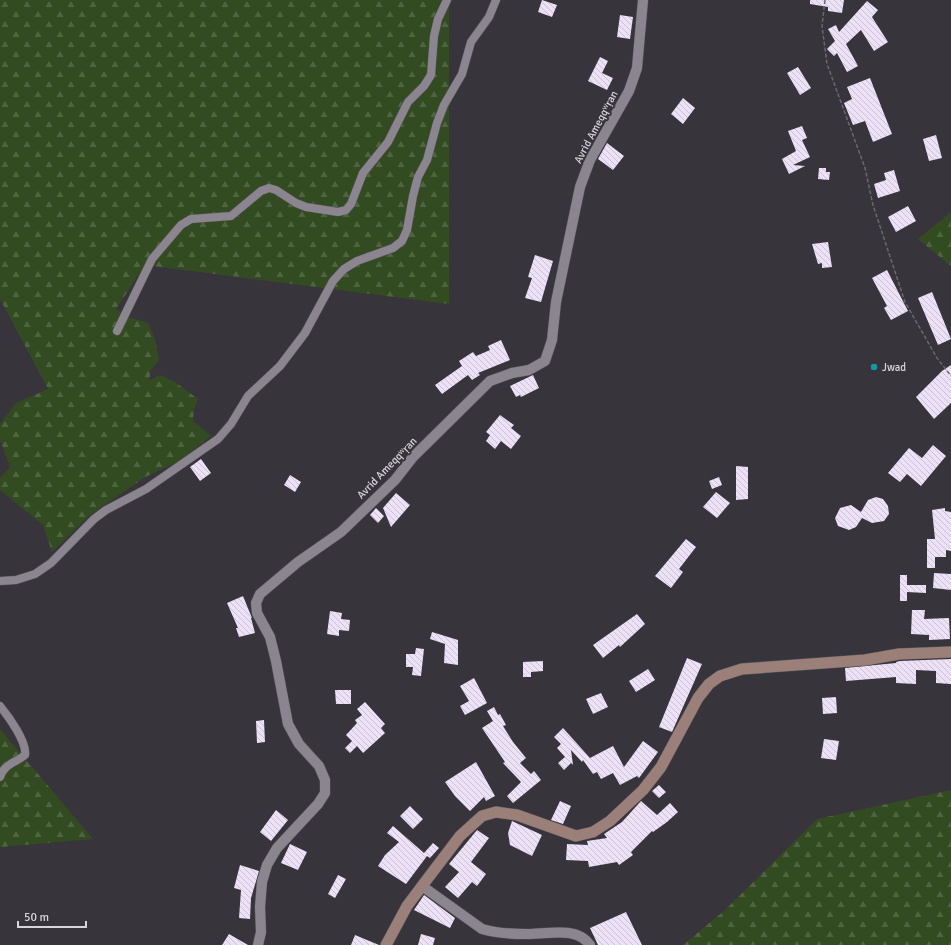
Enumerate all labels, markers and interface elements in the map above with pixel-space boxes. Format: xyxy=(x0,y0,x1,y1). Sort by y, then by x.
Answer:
street label: Avrid Ameqqʷṛan xyxy=(571,88,621,166)
place label: Jwad xyxy=(882,361,906,374)
marker: Jwad xyxy=(869,362,879,372)
street label: Avrid Ameqqʷṛan xyxy=(354,435,420,501)
scale bar xyxy=(18,903,86,929)
text: 50 m xyxy=(24,910,49,925)

